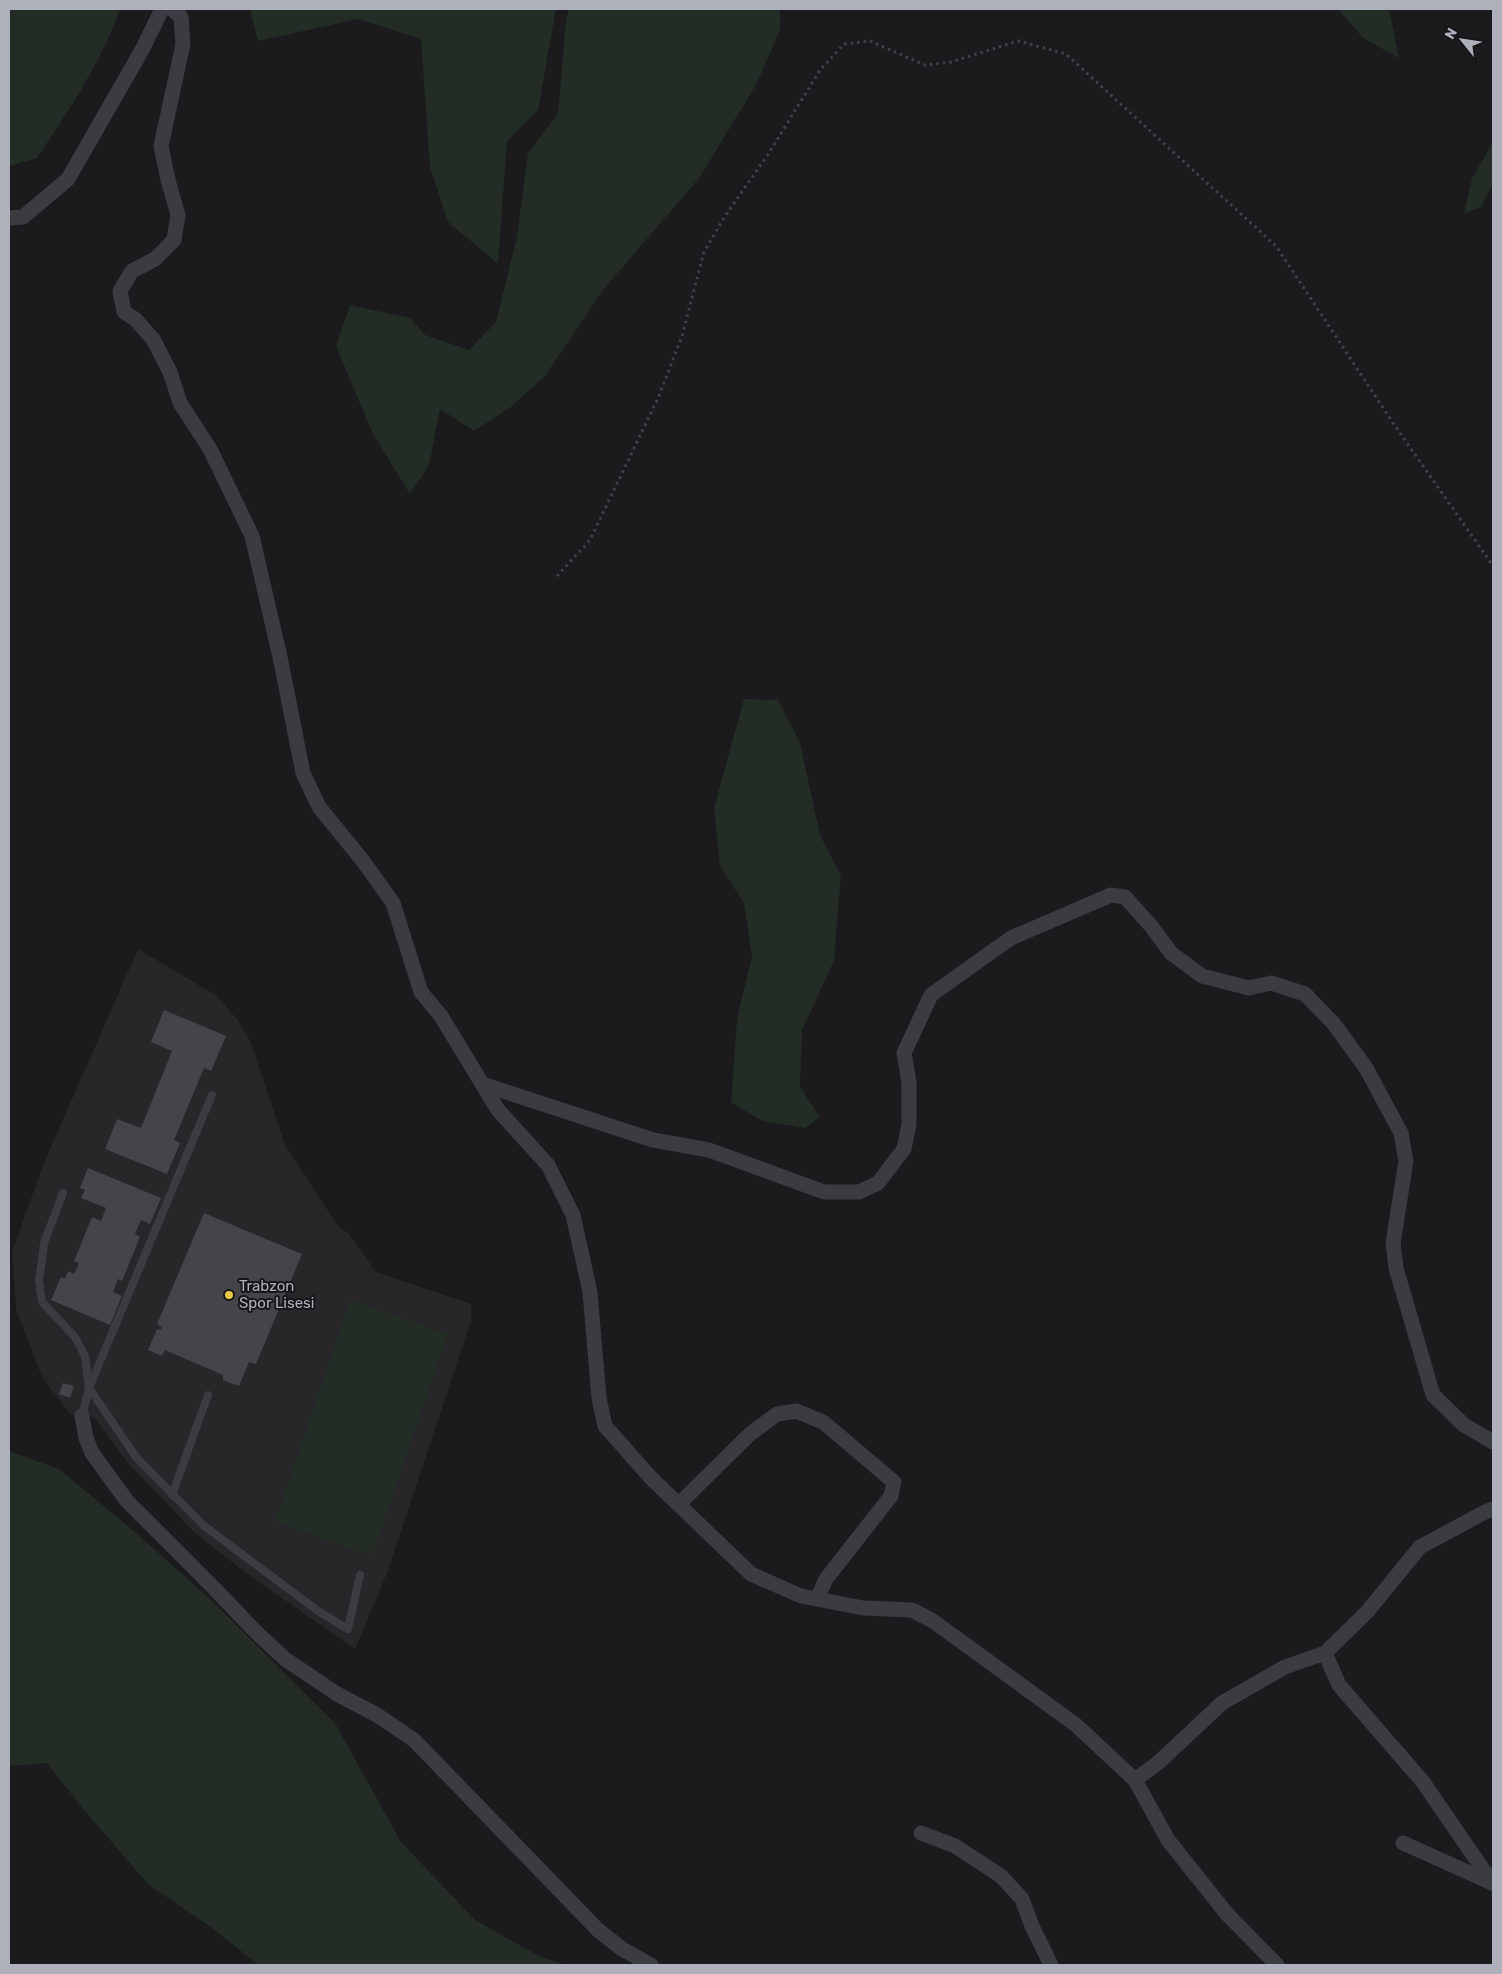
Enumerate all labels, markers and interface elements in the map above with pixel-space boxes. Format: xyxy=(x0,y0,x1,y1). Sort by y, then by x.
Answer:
north arrow xyxy=(1437,15,1487,65)
text: N xyxy=(1441,25,1461,42)
place label: Trabzon Spor Lisesi xyxy=(239,1277,314,1312)
marker: Trabzon Spor Lisesi xyxy=(223,1289,235,1301)

